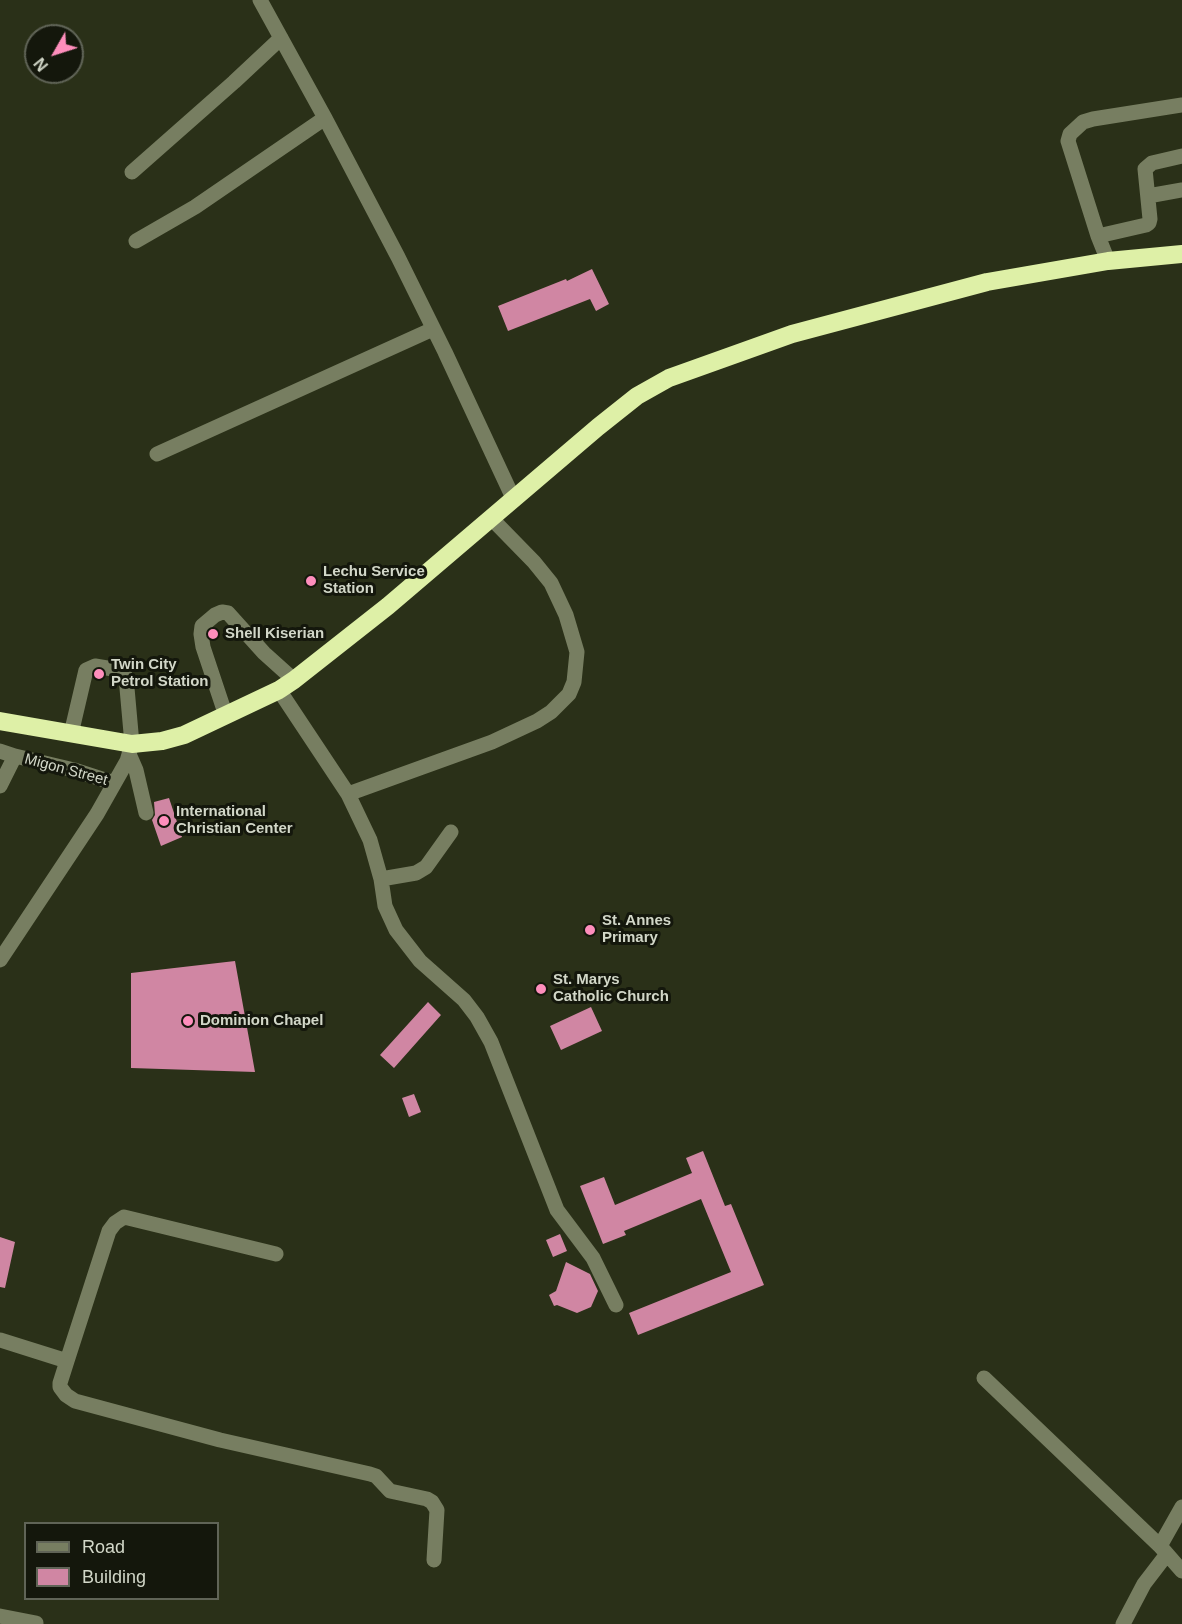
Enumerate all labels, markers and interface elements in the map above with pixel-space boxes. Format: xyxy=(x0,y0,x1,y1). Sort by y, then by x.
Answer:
north arrow xyxy=(24,24,84,84)
text: N xyxy=(31,55,51,74)
place label: Lechu Service Station xyxy=(323,563,425,598)
marker: Lechu Service Station xyxy=(304,574,318,588)
place label: Shell Kiserian xyxy=(225,625,324,643)
marker: Shell Kiserian xyxy=(206,627,220,641)
place label: Twin City Petrol Station xyxy=(111,656,209,691)
marker: Twin City Petrol Station xyxy=(92,667,106,681)
street label: Migon Street xyxy=(23,750,109,790)
place label: International Christian Center xyxy=(176,803,293,838)
marker: International Christian Center xyxy=(157,814,171,828)
place label: St. Annes Primary xyxy=(602,912,671,947)
marker: St. Annes Primary xyxy=(583,923,597,937)
place label: St. Marys Catholic Church xyxy=(553,971,669,1006)
marker: St. Marys Catholic Church xyxy=(534,982,548,996)
place label: Dominion Chapel xyxy=(200,1012,323,1030)
marker: Dominion Chapel xyxy=(181,1014,195,1028)
legend xyxy=(24,1522,219,1600)
text: Road xyxy=(82,1537,125,1557)
text: Building xyxy=(82,1567,146,1587)

